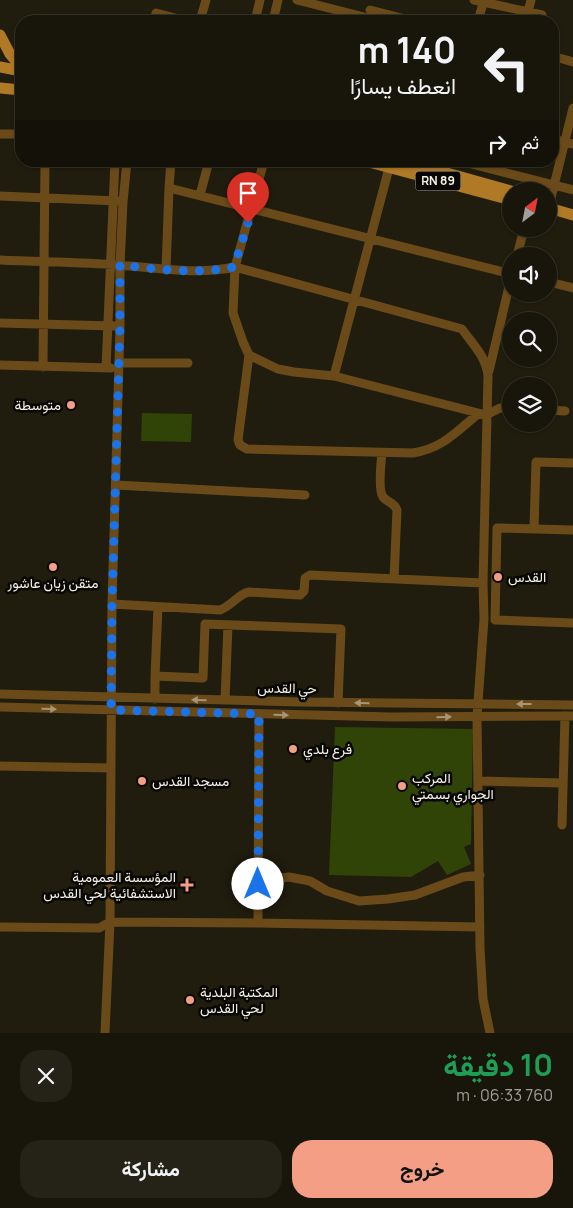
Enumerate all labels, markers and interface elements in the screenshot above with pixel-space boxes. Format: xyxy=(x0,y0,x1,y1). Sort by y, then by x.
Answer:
text: 140 m xyxy=(358,26,456,74)
icon: left xyxy=(474,35,539,100)
text: انعطف يسارًا xyxy=(350,71,456,101)
text: ثم xyxy=(521,129,539,155)
icon: right xyxy=(483,130,511,158)
pin xyxy=(227,172,269,223)
road number: RN 89 xyxy=(416,172,460,190)
icon: arrive xyxy=(234,179,262,207)
north arrow xyxy=(502,182,558,238)
map controls xyxy=(502,182,557,432)
button: sound xyxy=(502,247,557,302)
button: search xyxy=(502,312,557,367)
button: layers xyxy=(502,377,557,432)
place label: متوسطة xyxy=(15,395,61,414)
marker: متوسطة xyxy=(65,399,77,411)
marker: متقن زيان عاشور xyxy=(47,561,59,573)
place label: القدس xyxy=(508,567,546,586)
marker: القدس xyxy=(492,571,504,583)
place label: متقن زيان عاشور xyxy=(7,573,98,592)
street label: حي القدس xyxy=(257,677,317,701)
one-way arrow xyxy=(191,696,207,704)
one-way arrow xyxy=(354,699,370,707)
one-way arrow xyxy=(516,700,532,708)
one-way arrow xyxy=(41,705,57,713)
one-way arrow xyxy=(273,711,289,719)
one-way arrow xyxy=(436,712,452,720)
place label: فرع بلدي xyxy=(303,739,352,761)
marker: فرع بلدي xyxy=(287,743,299,755)
place label: المركب الجواري بسمتي xyxy=(412,768,494,806)
place label: مسجد القدس xyxy=(152,771,229,790)
marker: مسجد القدس xyxy=(136,775,148,787)
marker: المركب الجواري بسمتي xyxy=(396,780,408,792)
position arrow xyxy=(231,857,283,909)
place label: المؤسسة العمومية الاستشفائية لحي القدس xyxy=(43,867,176,905)
marker: المؤسسة العمومية الاستشفائية لحي القدس xyxy=(180,878,194,892)
place label: المكتبة البلدية لحي القدس xyxy=(200,982,278,1020)
marker: المكتبة البلدية لحي القدس xyxy=(184,994,196,1006)
text: 10 دقيقة xyxy=(443,1044,553,1085)
button: close xyxy=(20,1050,72,1102)
text: 760 m · 06:33 xyxy=(456,1084,553,1106)
button: مشاركة xyxy=(20,1140,282,1198)
button: خروج xyxy=(292,1140,553,1198)

